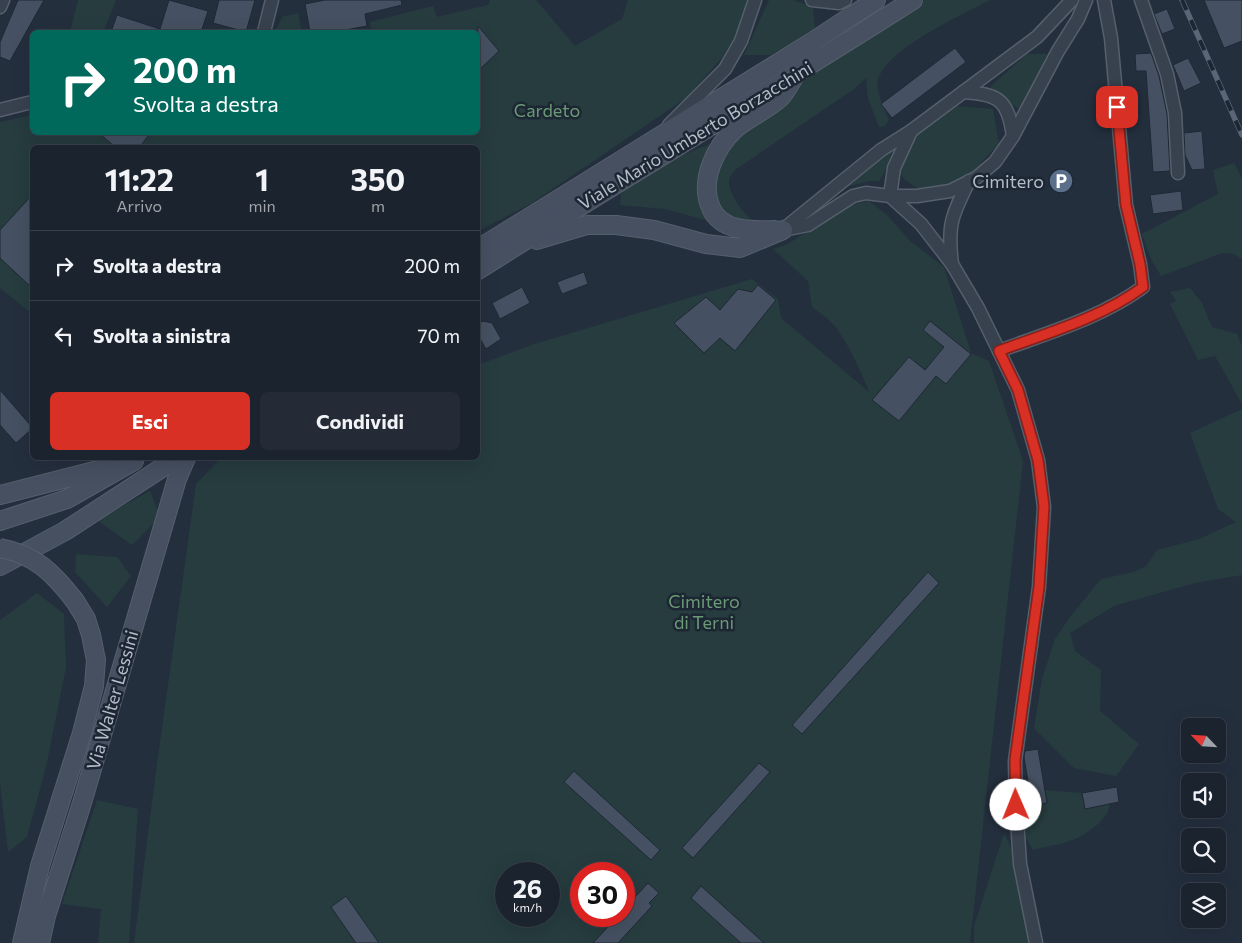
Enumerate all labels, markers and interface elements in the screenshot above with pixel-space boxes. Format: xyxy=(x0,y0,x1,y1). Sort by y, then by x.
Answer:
text: 200 m xyxy=(133,47,236,90)
icon: right xyxy=(50,50,115,115)
street label: Viale Mario Umberto Borzacchini xyxy=(574,56,816,214)
pin xyxy=(1096,86,1138,128)
text: Svolta a destra xyxy=(133,90,279,117)
icon: arrive xyxy=(1103,93,1131,121)
park label: Cardeto xyxy=(514,99,580,121)
text: 11:22 xyxy=(105,160,174,197)
text: 1 xyxy=(255,160,269,197)
text: 350 xyxy=(350,160,405,197)
parking icon: Cimitero xyxy=(1048,168,1074,194)
place label: Cimitero xyxy=(972,170,1044,192)
text: Arrivo xyxy=(117,196,162,215)
text: min xyxy=(249,196,276,215)
text: m xyxy=(371,196,385,215)
icon: right xyxy=(50,252,78,280)
text: Svolta a destra xyxy=(93,254,221,277)
text: 200 m xyxy=(405,254,460,277)
icon: left xyxy=(50,322,78,350)
text: Svolta a sinistra xyxy=(93,324,231,347)
text: 70 m xyxy=(417,324,460,347)
button: Esci xyxy=(50,392,250,450)
button: Condividi xyxy=(260,392,460,450)
park label: Cimitero di Terni xyxy=(668,590,740,633)
street label: Via Walter Lessini xyxy=(82,628,142,772)
north arrow xyxy=(1181,718,1226,762)
map controls xyxy=(1181,718,1226,928)
button: sound xyxy=(1181,773,1226,818)
position arrow xyxy=(989,778,1041,830)
button: search xyxy=(1181,828,1226,873)
speed limit sign: 30 xyxy=(570,862,635,927)
text: 26 xyxy=(513,873,542,903)
button: layers xyxy=(1181,883,1226,928)
text: km/h xyxy=(513,900,542,914)

